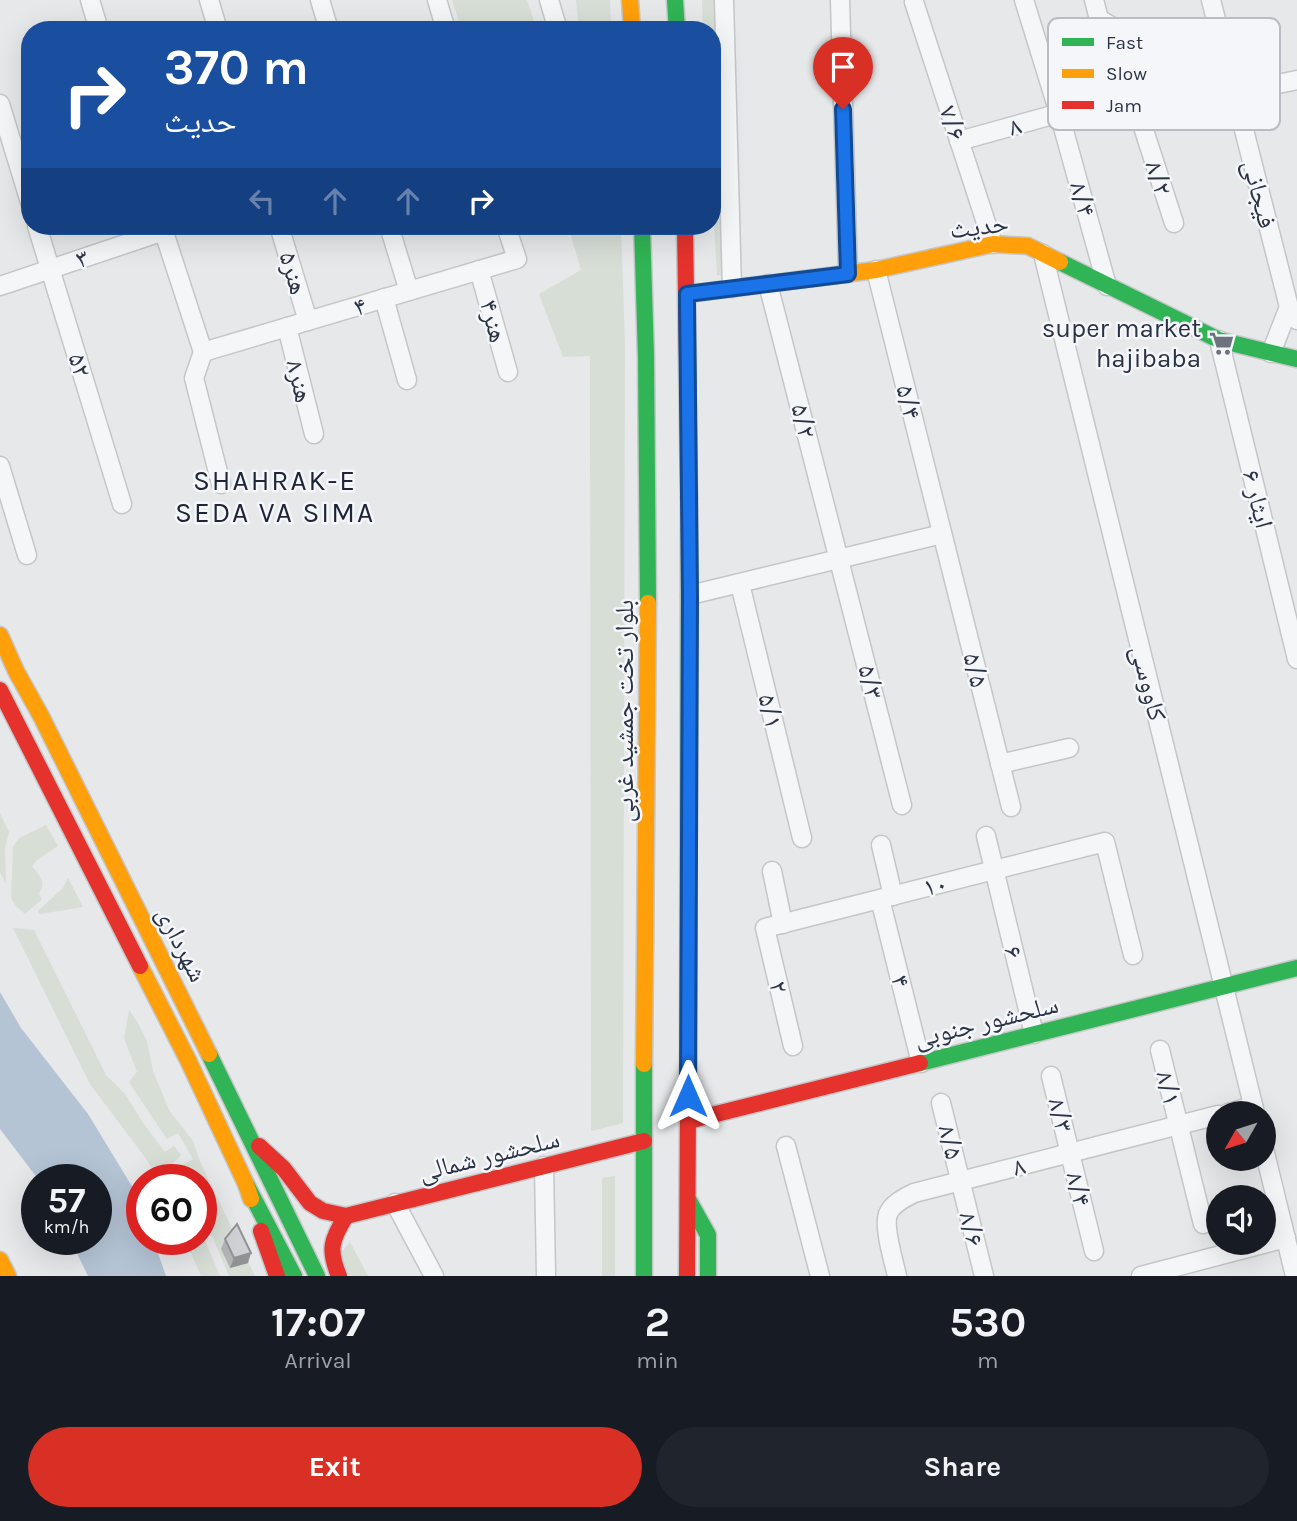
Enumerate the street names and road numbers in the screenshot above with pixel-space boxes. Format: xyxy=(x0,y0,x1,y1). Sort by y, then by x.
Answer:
street label: ۷/۶ xyxy=(932,102,973,144)
street label: ۸ xyxy=(1005,110,1025,143)
street label: ۸/۲ xyxy=(1138,157,1179,199)
street label: فیجانی xyxy=(1236,157,1283,231)
street label: ۸/۴ xyxy=(1063,178,1102,220)
street label: حدیث xyxy=(948,208,1010,245)
street label: ۳ xyxy=(72,242,93,275)
street label: هنر۵ xyxy=(272,248,315,298)
street label: ۴ xyxy=(350,290,370,323)
street label: هنر۴ xyxy=(473,296,514,346)
street label: ۵۲ xyxy=(61,349,98,381)
street label: هنر۸ xyxy=(279,357,320,406)
street label: ۵/۴ xyxy=(889,382,928,423)
street label: ۵/۲ xyxy=(784,401,823,442)
street label: ایثار ۶ xyxy=(1235,467,1280,531)
street label: بلوار تخت جمشید غربی xyxy=(609,600,640,822)
street label: کاووسی xyxy=(1124,642,1173,724)
street label: ۵/۵ xyxy=(956,650,995,691)
street label: ۵/۳ xyxy=(851,662,890,703)
street label: ۵/۱ xyxy=(751,691,790,732)
street label: ۱۰ xyxy=(920,868,950,903)
street label: شهرداری xyxy=(149,901,214,987)
street label: ۶ xyxy=(997,943,1030,962)
street label: ۴ xyxy=(884,972,917,991)
street label: ۲ xyxy=(762,978,795,996)
street label: سلحشور جنوبی xyxy=(911,989,1062,1054)
street label: ۸/۱ xyxy=(1149,1068,1188,1109)
street label: ۸/۳ xyxy=(1041,1095,1080,1136)
street label: ۸/۵ xyxy=(931,1122,970,1163)
street label: سلحشور شمالی xyxy=(415,1123,563,1188)
street label: ۸ xyxy=(1010,1150,1029,1183)
street label: ۸/۴ xyxy=(1059,1169,1098,1210)
street label: ۸/۶ xyxy=(952,1209,991,1250)

